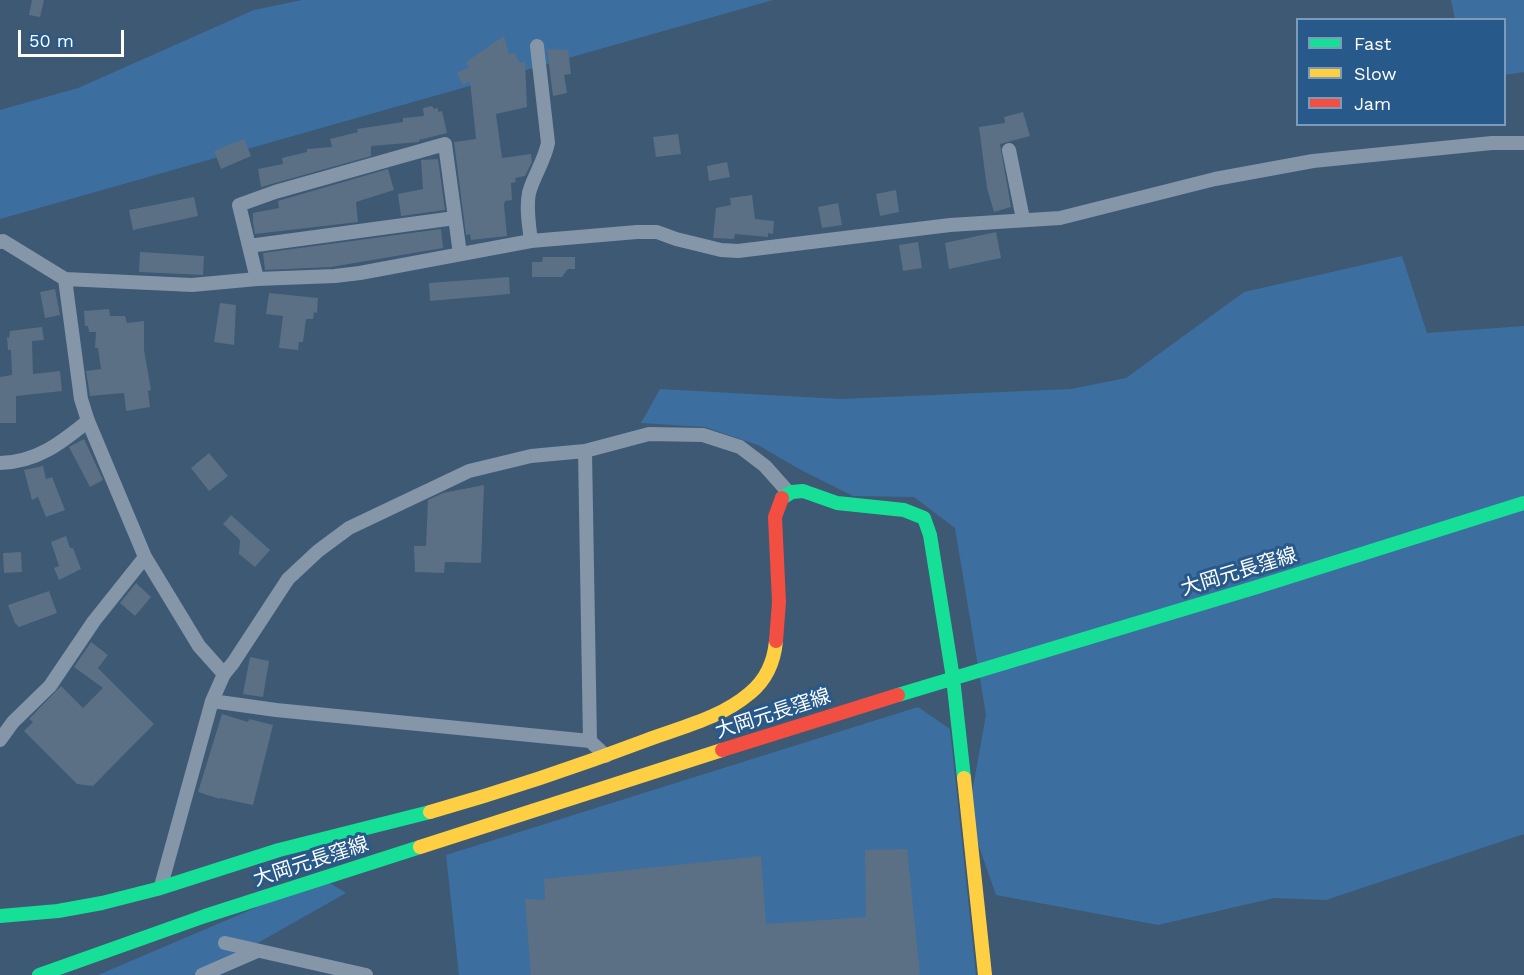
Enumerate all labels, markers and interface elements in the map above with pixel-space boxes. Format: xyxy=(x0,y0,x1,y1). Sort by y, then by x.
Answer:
scale bar xyxy=(21,18,128,56)
legend xyxy=(1296,18,1506,126)
text: 50 m xyxy=(29,30,74,51)
text: Fast xyxy=(1354,33,1391,54)
text: Slow xyxy=(1354,63,1397,84)
text: Jam xyxy=(1354,93,1391,114)
street label: 大岡元長窪線 xyxy=(1178,543,1300,601)
street label: 大岡元長窪線 xyxy=(712,684,834,744)
street label: 大岡元長窪線 xyxy=(250,832,372,892)

